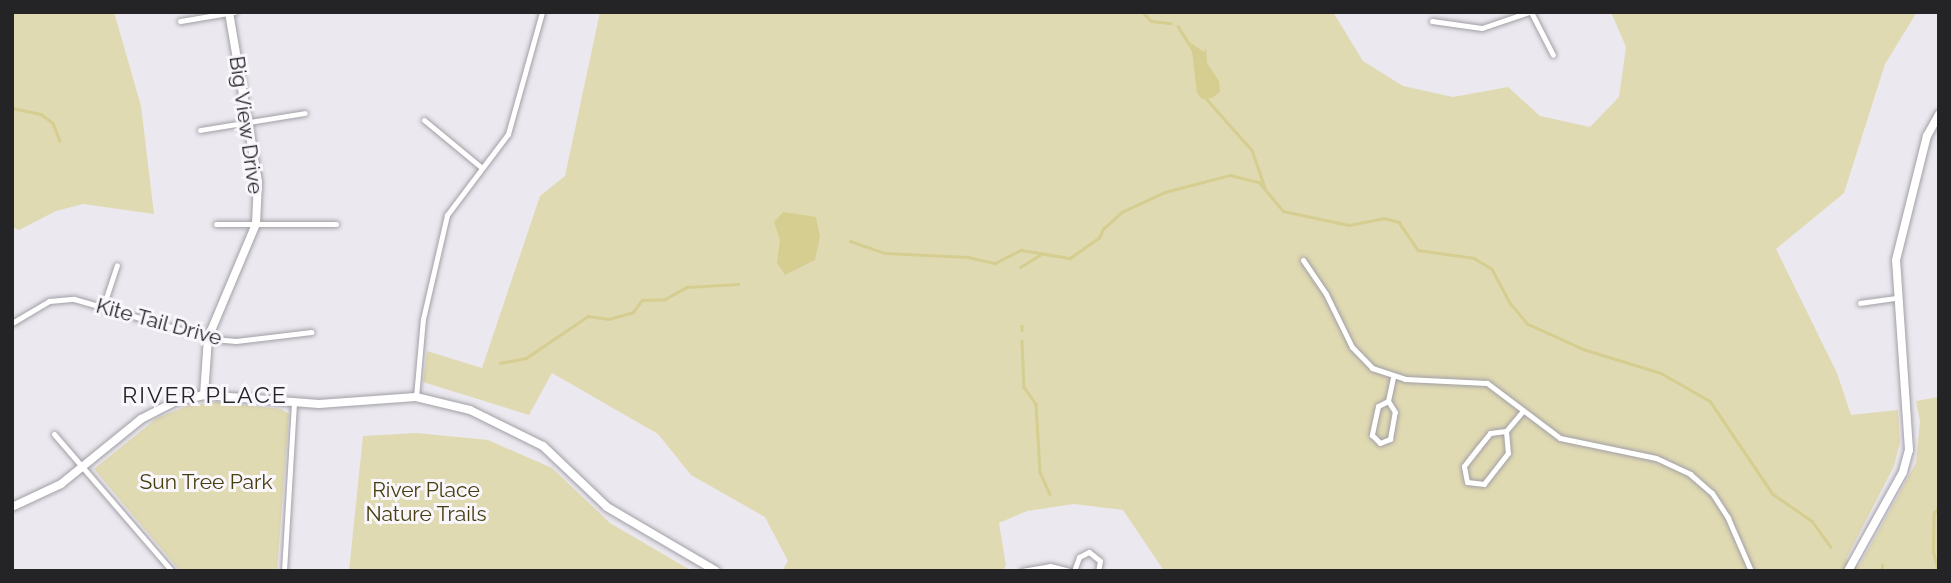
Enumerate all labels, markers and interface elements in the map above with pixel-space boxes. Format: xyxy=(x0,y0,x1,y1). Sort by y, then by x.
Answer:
street label: Big View Drive xyxy=(224,54,268,196)
street label: Kite Tail Drive xyxy=(93,293,225,351)
district label: RIVER PLACE xyxy=(124,381,286,409)
park label: Sun Tree Park xyxy=(139,469,273,495)
park label: River Place Nature Trails xyxy=(365,477,487,527)

